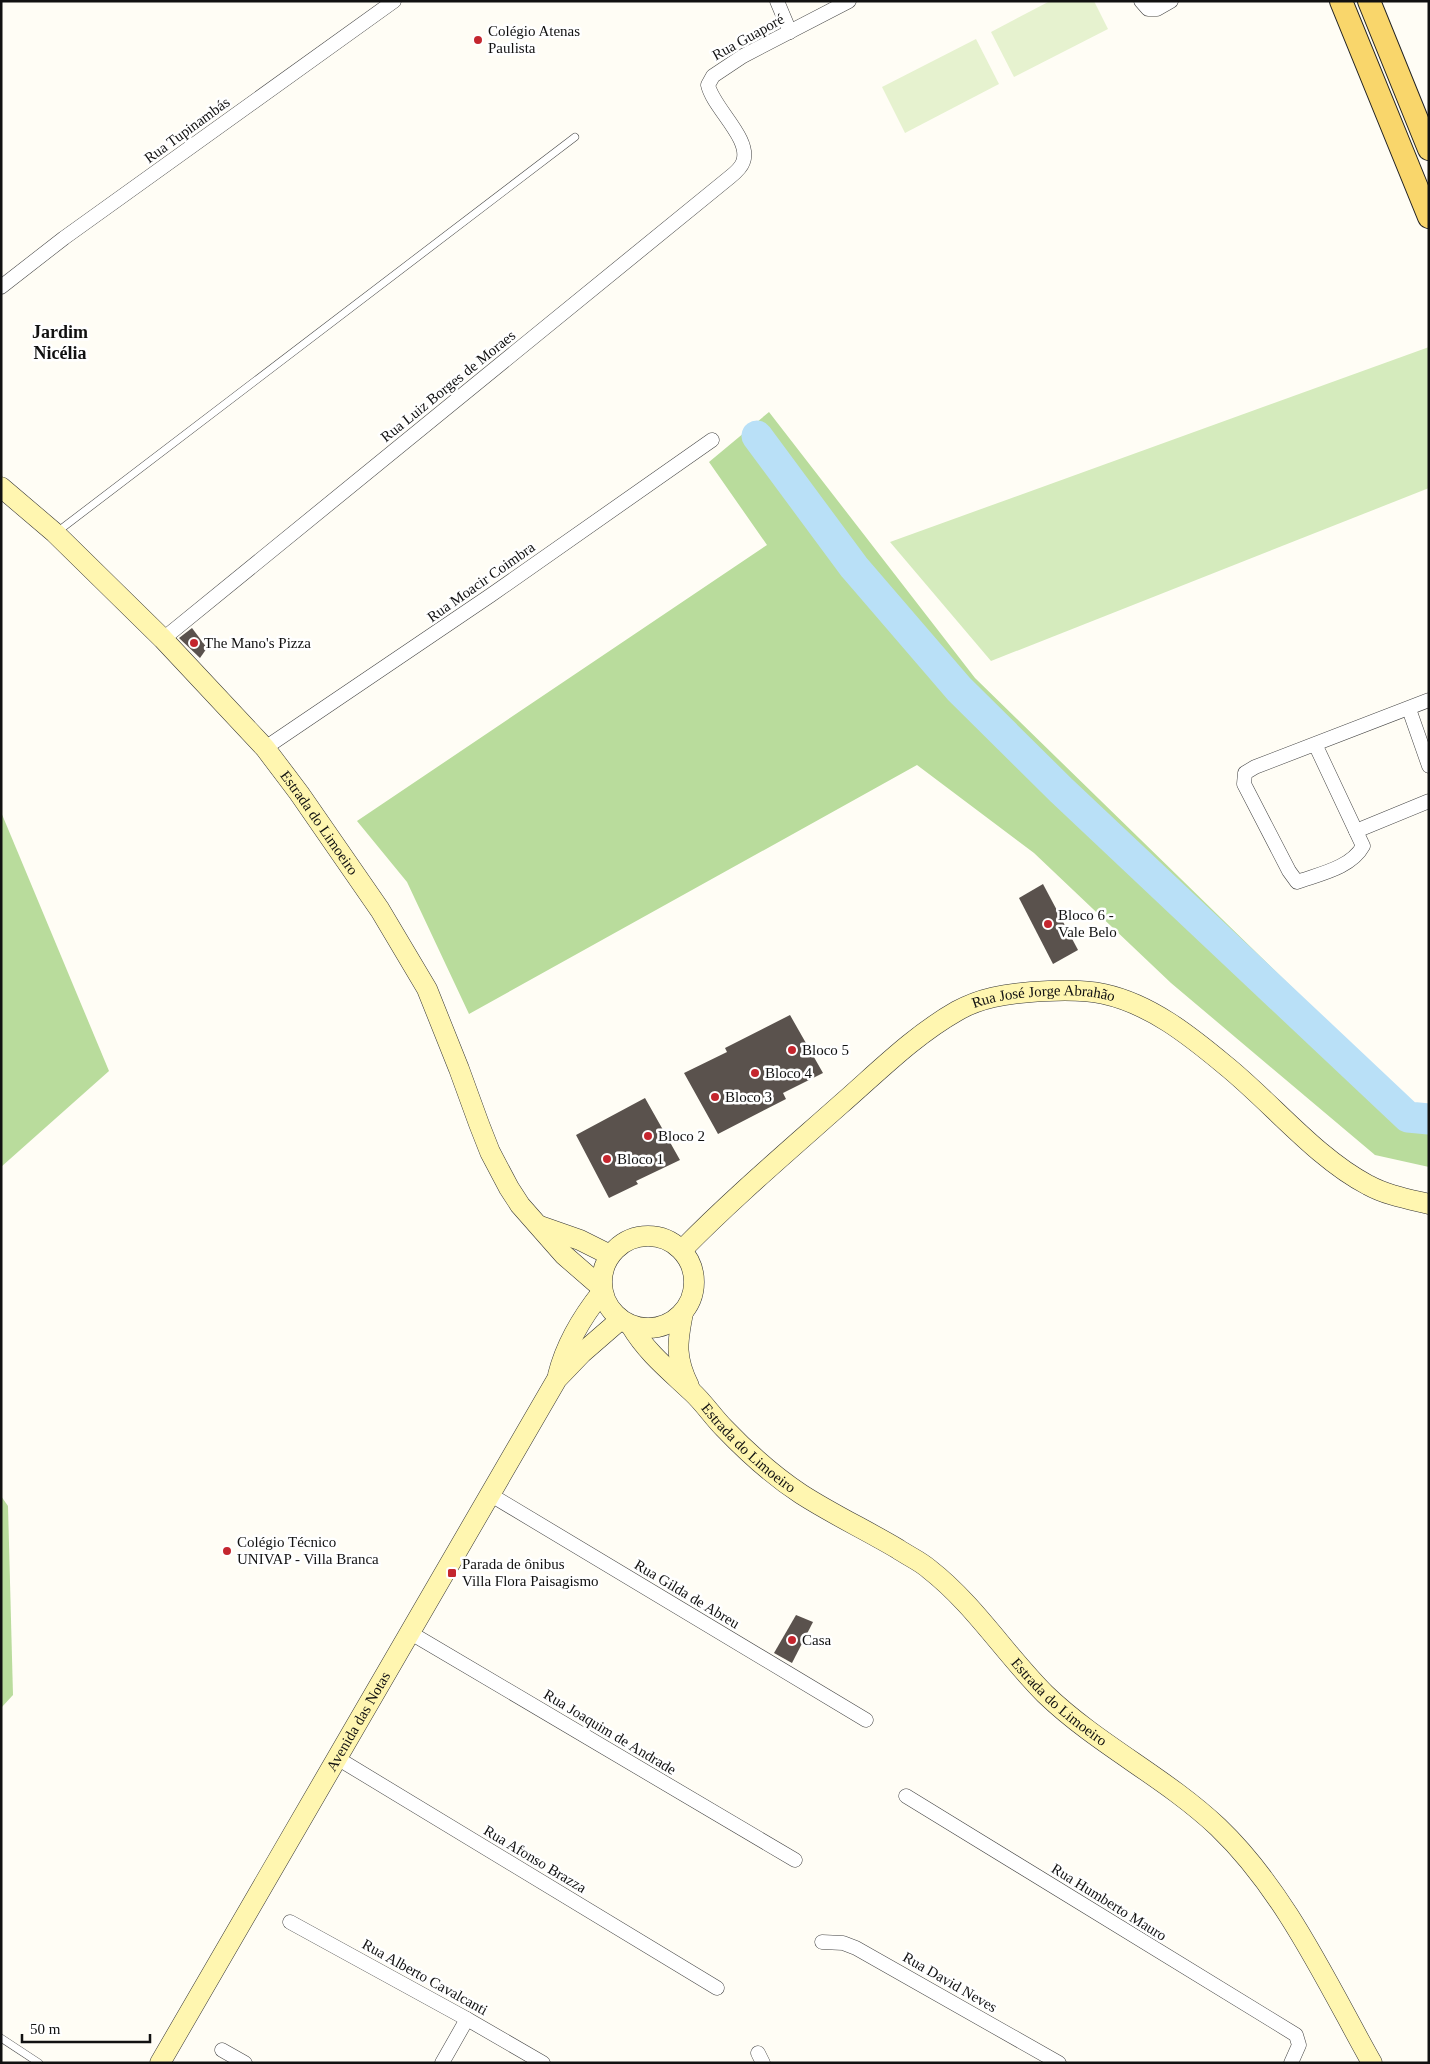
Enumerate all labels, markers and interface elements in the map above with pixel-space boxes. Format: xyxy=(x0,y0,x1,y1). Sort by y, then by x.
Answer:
street label: Rua Guaporé xyxy=(709,11,787,63)
place label: Colégio Atenas Paulista xyxy=(488,23,580,56)
marker: Colégio Atenas Paulista xyxy=(472,34,484,46)
street label: Rua Tupinambás xyxy=(141,94,233,166)
district label: Jardim Nicélia xyxy=(32,322,88,363)
street label: Rua Luiz Borges de Moraes xyxy=(378,327,518,445)
street label: Rua Moacir Coimbra xyxy=(424,539,538,625)
place label: The Mano's Pizza xyxy=(204,635,311,651)
marker: The Mano's Pizza xyxy=(188,637,200,649)
street label: Estrada do Limoeiro xyxy=(277,768,361,878)
place label: Bloco 6 - Vale Belo xyxy=(1058,907,1117,940)
marker: Bloco 6 - Vale Belo xyxy=(1042,918,1054,930)
street label: Rua José Jorge Abrahão xyxy=(970,982,1117,1011)
place label: Bloco 5 xyxy=(802,1042,849,1058)
marker: Bloco 5 xyxy=(786,1044,798,1056)
place label: Bloco 4 xyxy=(765,1065,813,1081)
marker: Bloco 4 xyxy=(749,1067,761,1079)
place label: Bloco 3 xyxy=(725,1089,772,1105)
marker: Bloco 3 xyxy=(709,1091,721,1103)
place label: Bloco 2 xyxy=(658,1128,705,1144)
marker: Bloco 2 xyxy=(642,1130,654,1142)
place label: Bloco 1 xyxy=(617,1151,664,1167)
marker: Bloco 1 xyxy=(601,1153,613,1165)
street label: Estrada do Limoeiro xyxy=(698,1400,799,1496)
place label: Colégio Técnico UNIVAP - Villa Branca xyxy=(237,1534,379,1567)
marker: Colégio Técnico UNIVAP - Villa Branca xyxy=(221,1545,233,1557)
place label: Parada de ônibus Villa Flora Paisagismo xyxy=(462,1556,599,1589)
street label: Rua Gilda de Abreu xyxy=(632,1556,743,1632)
marker: Parada de ônibus Villa Flora Paisagismo xyxy=(446,1567,458,1579)
place label: Casa xyxy=(802,1632,832,1648)
marker: Casa xyxy=(786,1634,798,1646)
street label: Estrada do Limoeiro xyxy=(1008,1655,1110,1749)
street label: Avenida das Notas xyxy=(323,1669,393,1774)
street label: Rua Joaquim de Andrade xyxy=(541,1686,679,1778)
street label: Rua Afonso Brazza xyxy=(481,1822,589,1896)
street label: Rua Humberto Mauro xyxy=(1049,1860,1169,1944)
street label: Rua Alberto Cavalcanti xyxy=(360,1936,490,2018)
street label: Rua David Neves xyxy=(900,1949,1000,2015)
scale bar xyxy=(22,2012,150,2044)
text: 50 m xyxy=(30,2021,61,2037)

